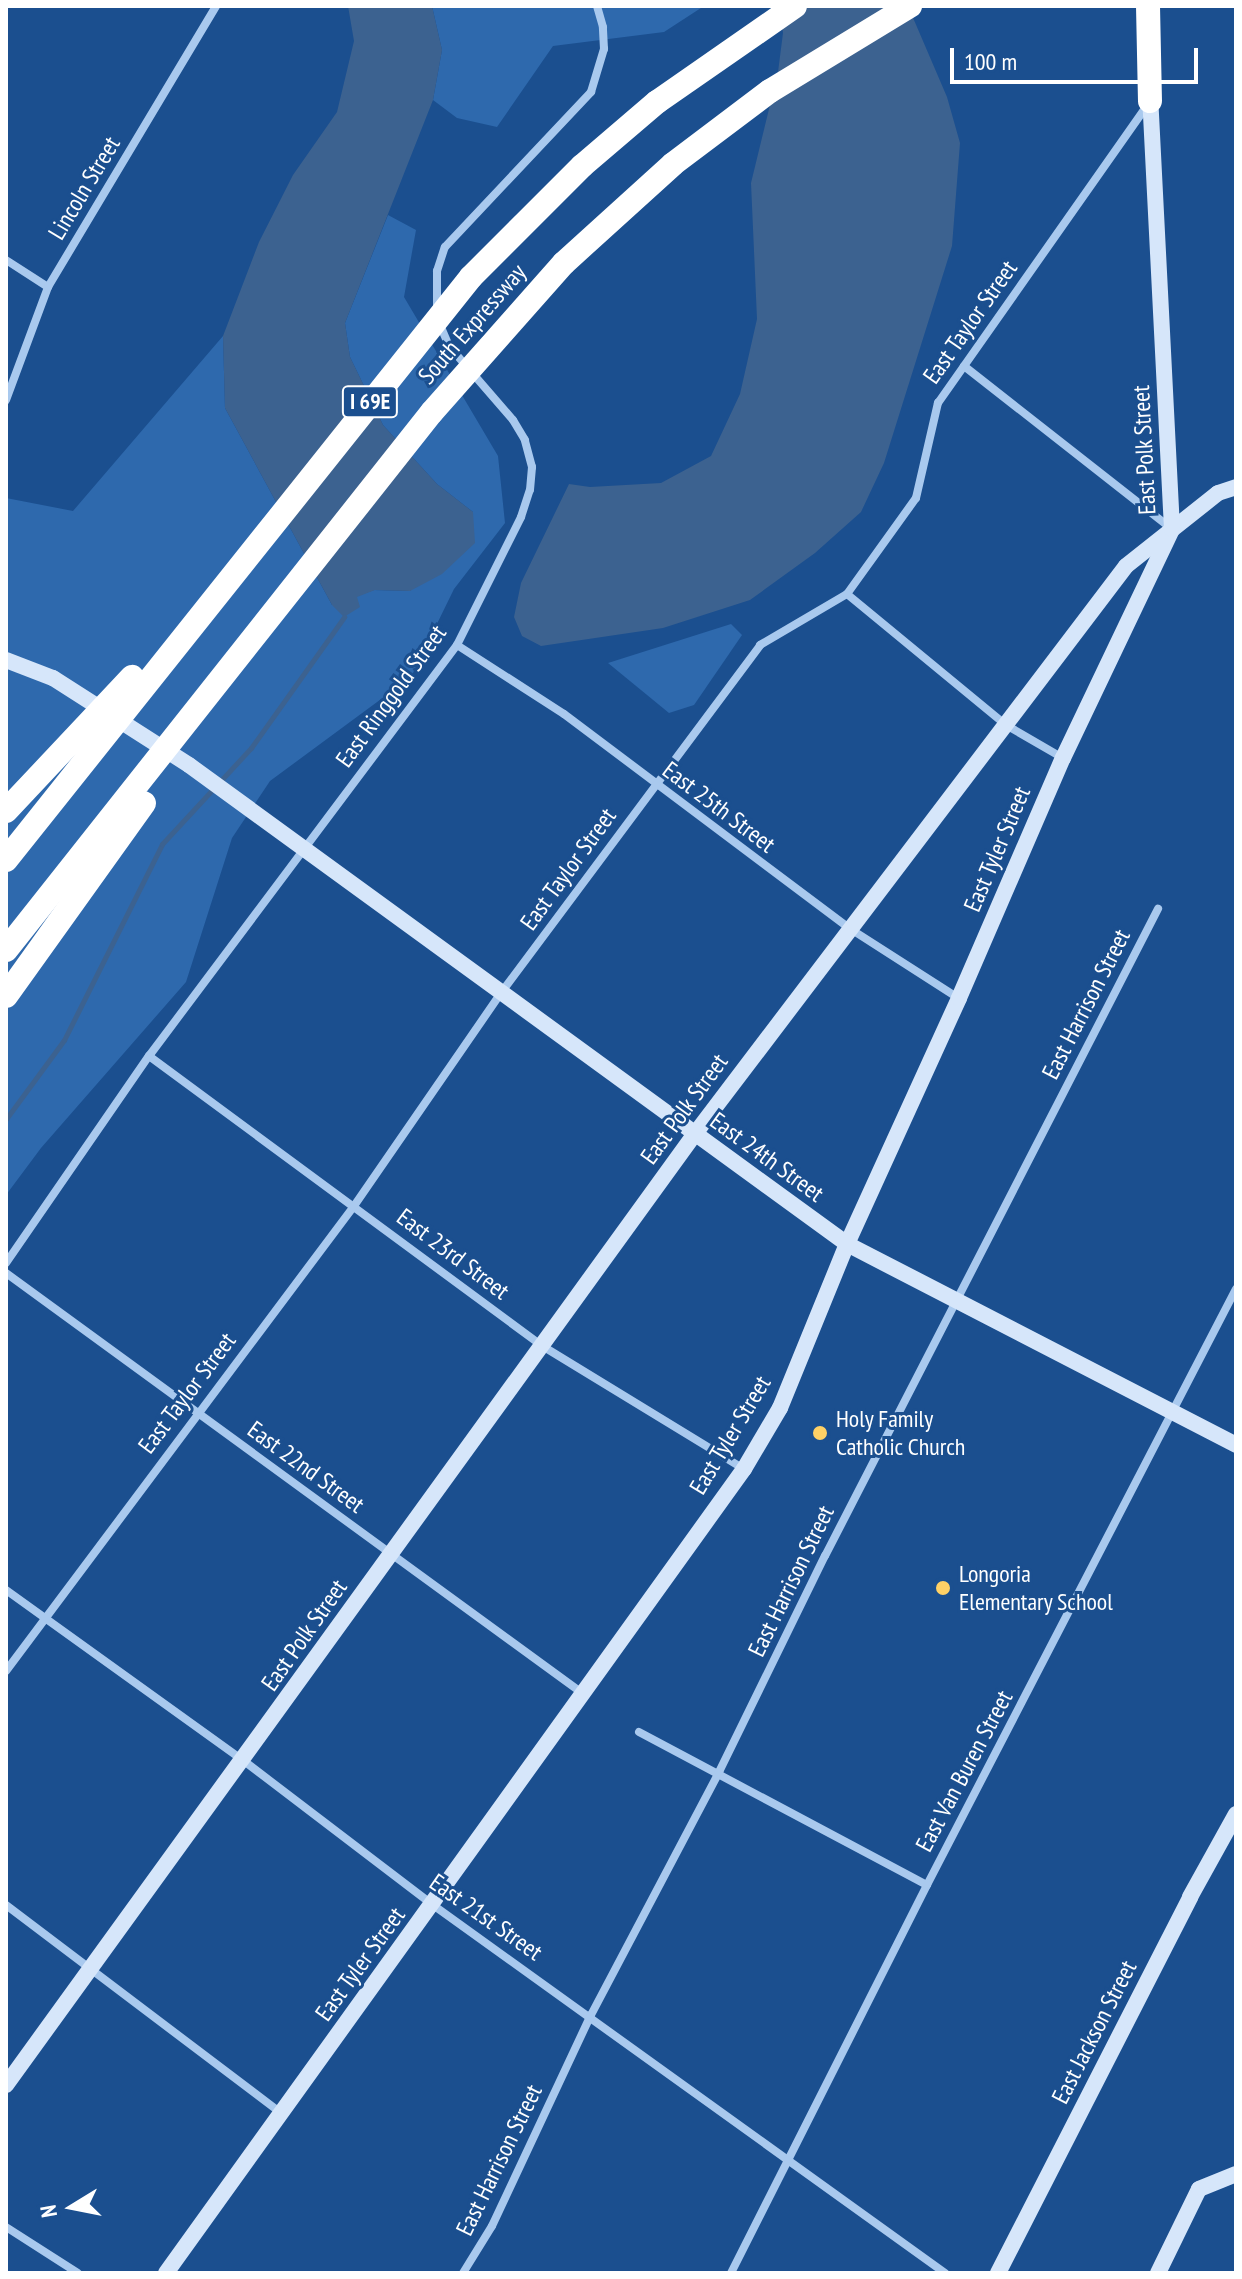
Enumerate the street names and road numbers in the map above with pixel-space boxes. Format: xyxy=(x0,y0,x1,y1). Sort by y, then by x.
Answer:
street label: Lincoln Street xyxy=(42,131,126,245)
street label: East Taylor Street xyxy=(917,255,1023,389)
street label: South Expressway xyxy=(412,258,532,390)
road number: I 69E xyxy=(340,384,400,420)
street label: East Polk Street xyxy=(1126,384,1162,516)
street label: East Ringgold Street xyxy=(330,619,452,773)
street label: East 25th Street xyxy=(657,755,781,859)
street label: East Tyler Street xyxy=(958,782,1036,916)
street label: East Taylor Street xyxy=(514,802,622,936)
street label: East Harrison Street xyxy=(1036,924,1136,1084)
street label: East Polk Street xyxy=(634,1048,734,1170)
street label: East 24th Street xyxy=(705,1106,829,1208)
street label: East 23rd Street xyxy=(391,1202,515,1306)
street label: East Taylor Street xyxy=(132,1327,242,1459)
street label: East Tyler Street xyxy=(683,1370,777,1500)
street label: East 22nd Street xyxy=(242,1415,370,1519)
street label: East Harrison Street xyxy=(742,1501,840,1661)
street label: East Polk Street xyxy=(255,1574,353,1696)
street label: East Van Buren Street xyxy=(909,1685,1019,1857)
street label: East 21st Street xyxy=(424,1868,548,1966)
street label: East Tyler Street xyxy=(309,1901,411,2027)
street label: East Jackson Street xyxy=(1046,1956,1142,2108)
street label: East Harrison Street xyxy=(450,2080,548,2240)

